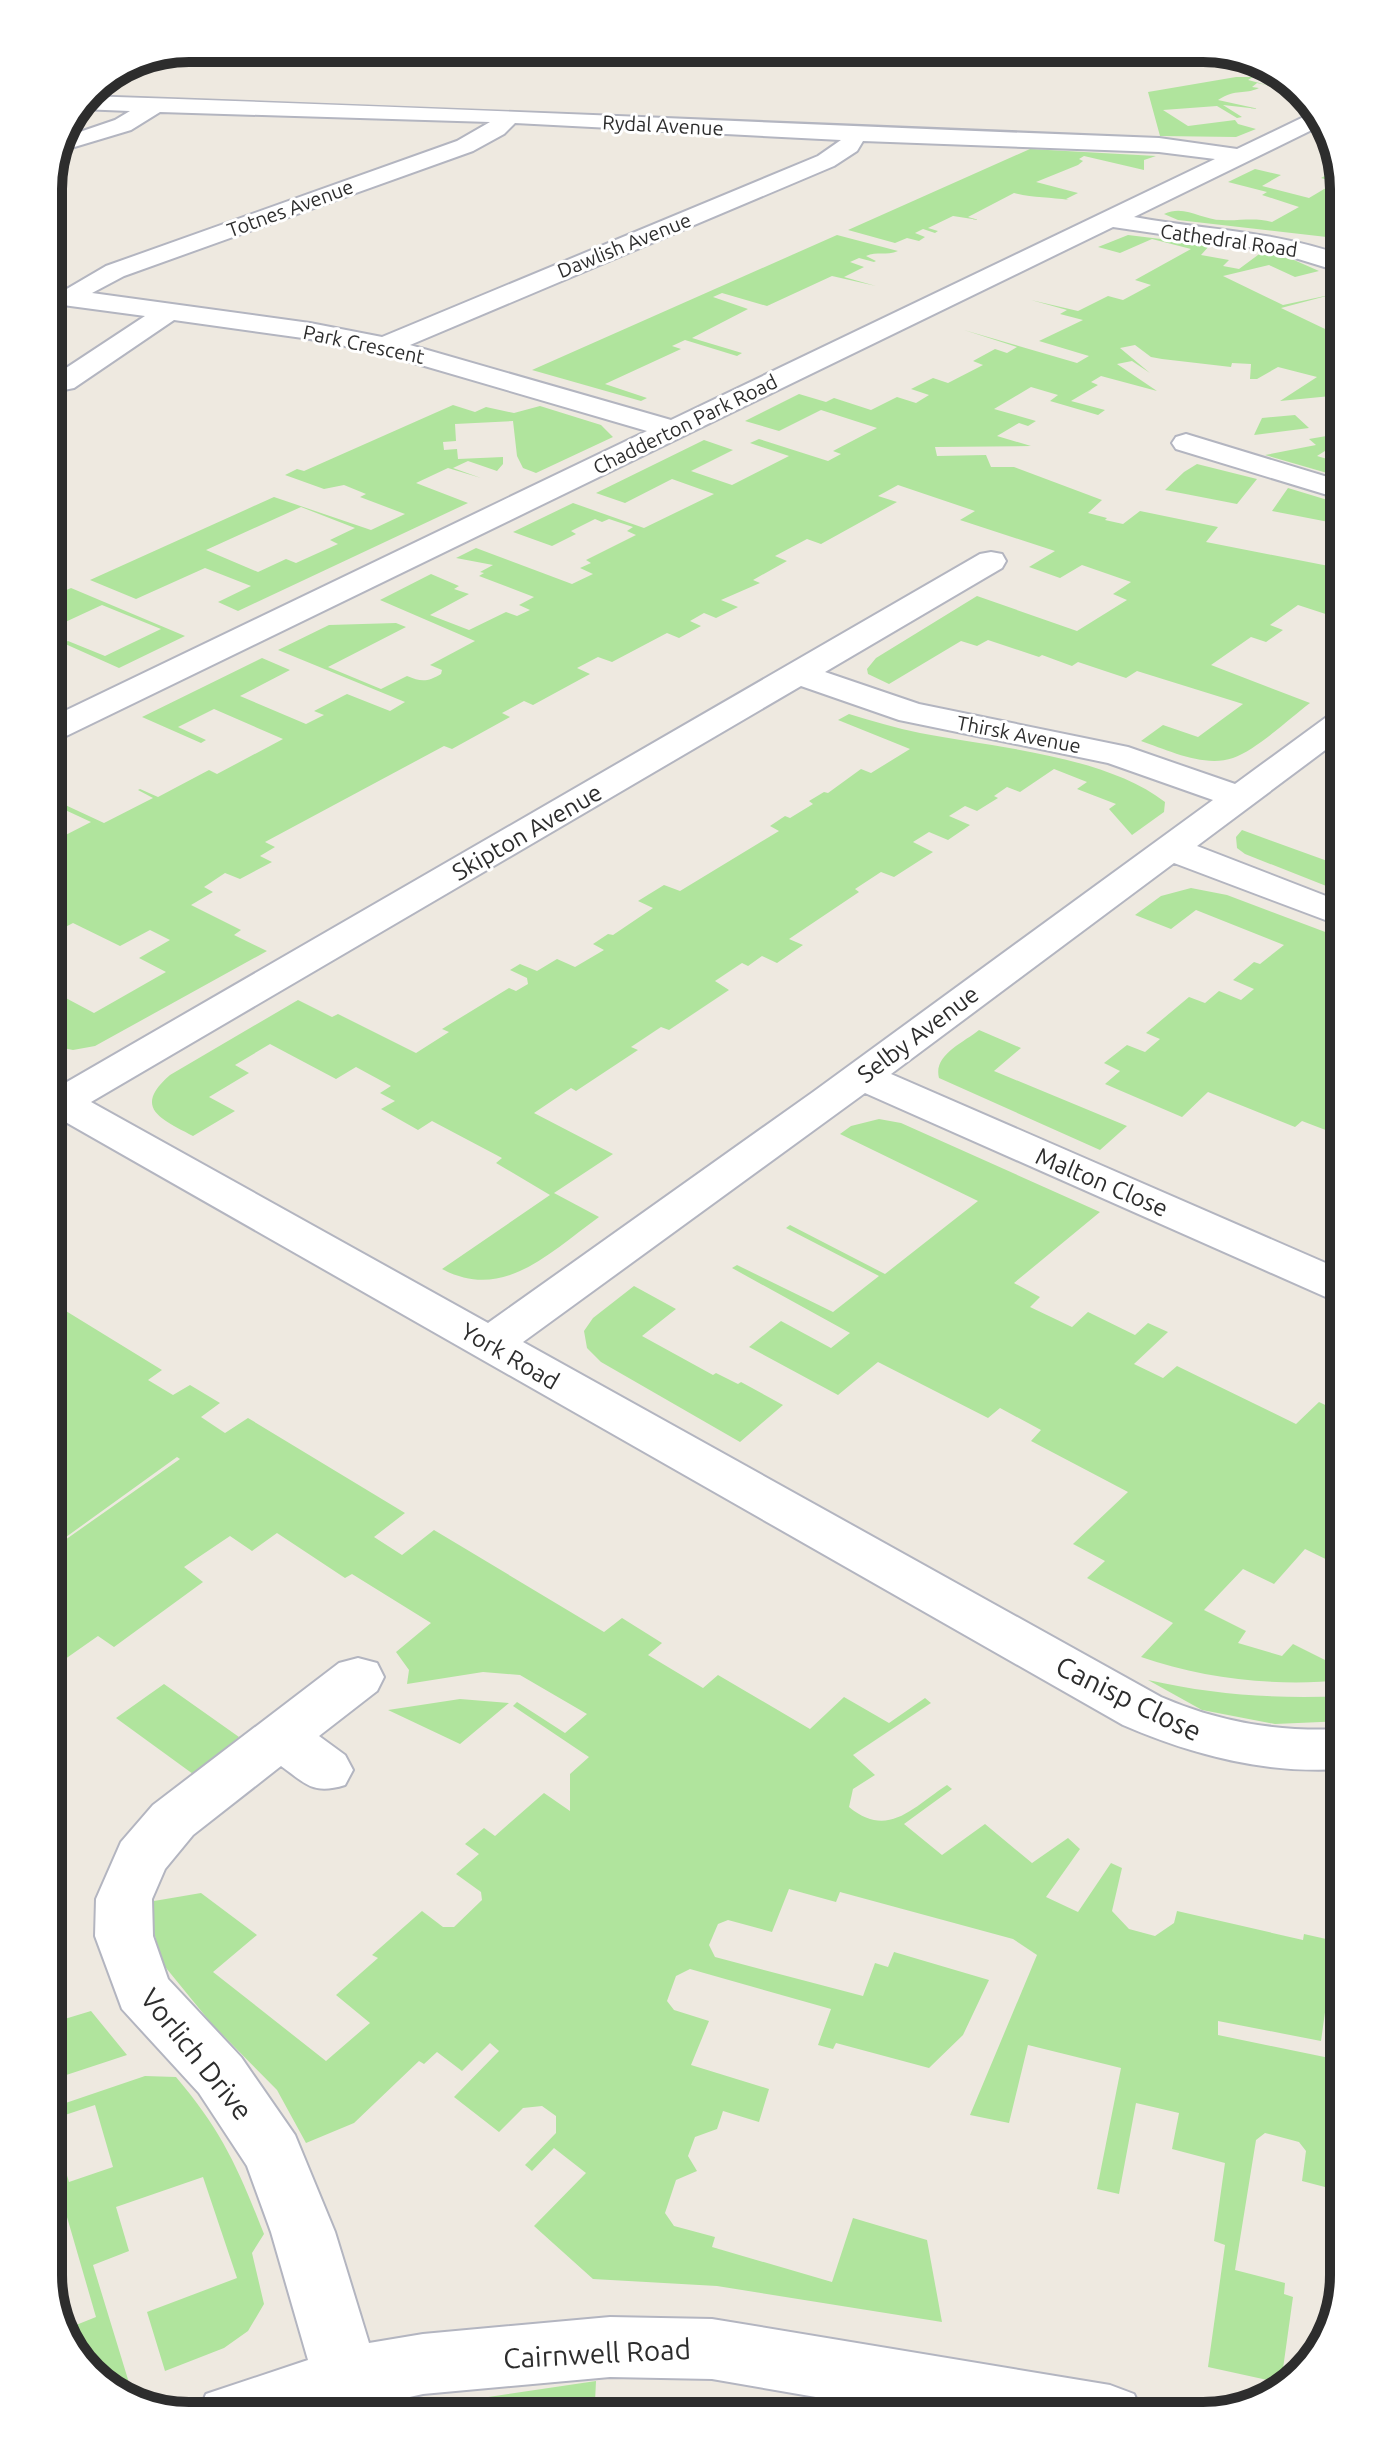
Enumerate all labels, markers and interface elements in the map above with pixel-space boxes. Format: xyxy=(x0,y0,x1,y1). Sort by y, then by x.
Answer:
street label: Rydal Avenue xyxy=(602,110,724,140)
street label: Totnes Avenue xyxy=(224,174,356,242)
street label: Dawlish Avenue xyxy=(554,208,694,282)
street label: Cathedral Road xyxy=(1159,219,1299,261)
street label: Park Crescent xyxy=(301,320,427,368)
street label: Chadderton Park Road xyxy=(589,369,781,479)
street label: Thirsk Avenue xyxy=(955,711,1083,757)
street label: Skipton Avenue xyxy=(447,778,607,886)
street label: Selby Avenue xyxy=(852,980,984,1088)
street label: Malton Close xyxy=(1032,1142,1172,1222)
street label: York Road xyxy=(456,1317,564,1395)
street label: Canisp Close xyxy=(1051,1649,1207,1747)
street label: Vorlich Drive xyxy=(135,1982,259,2126)
street label: Cairnwell Road xyxy=(502,2333,692,2373)

